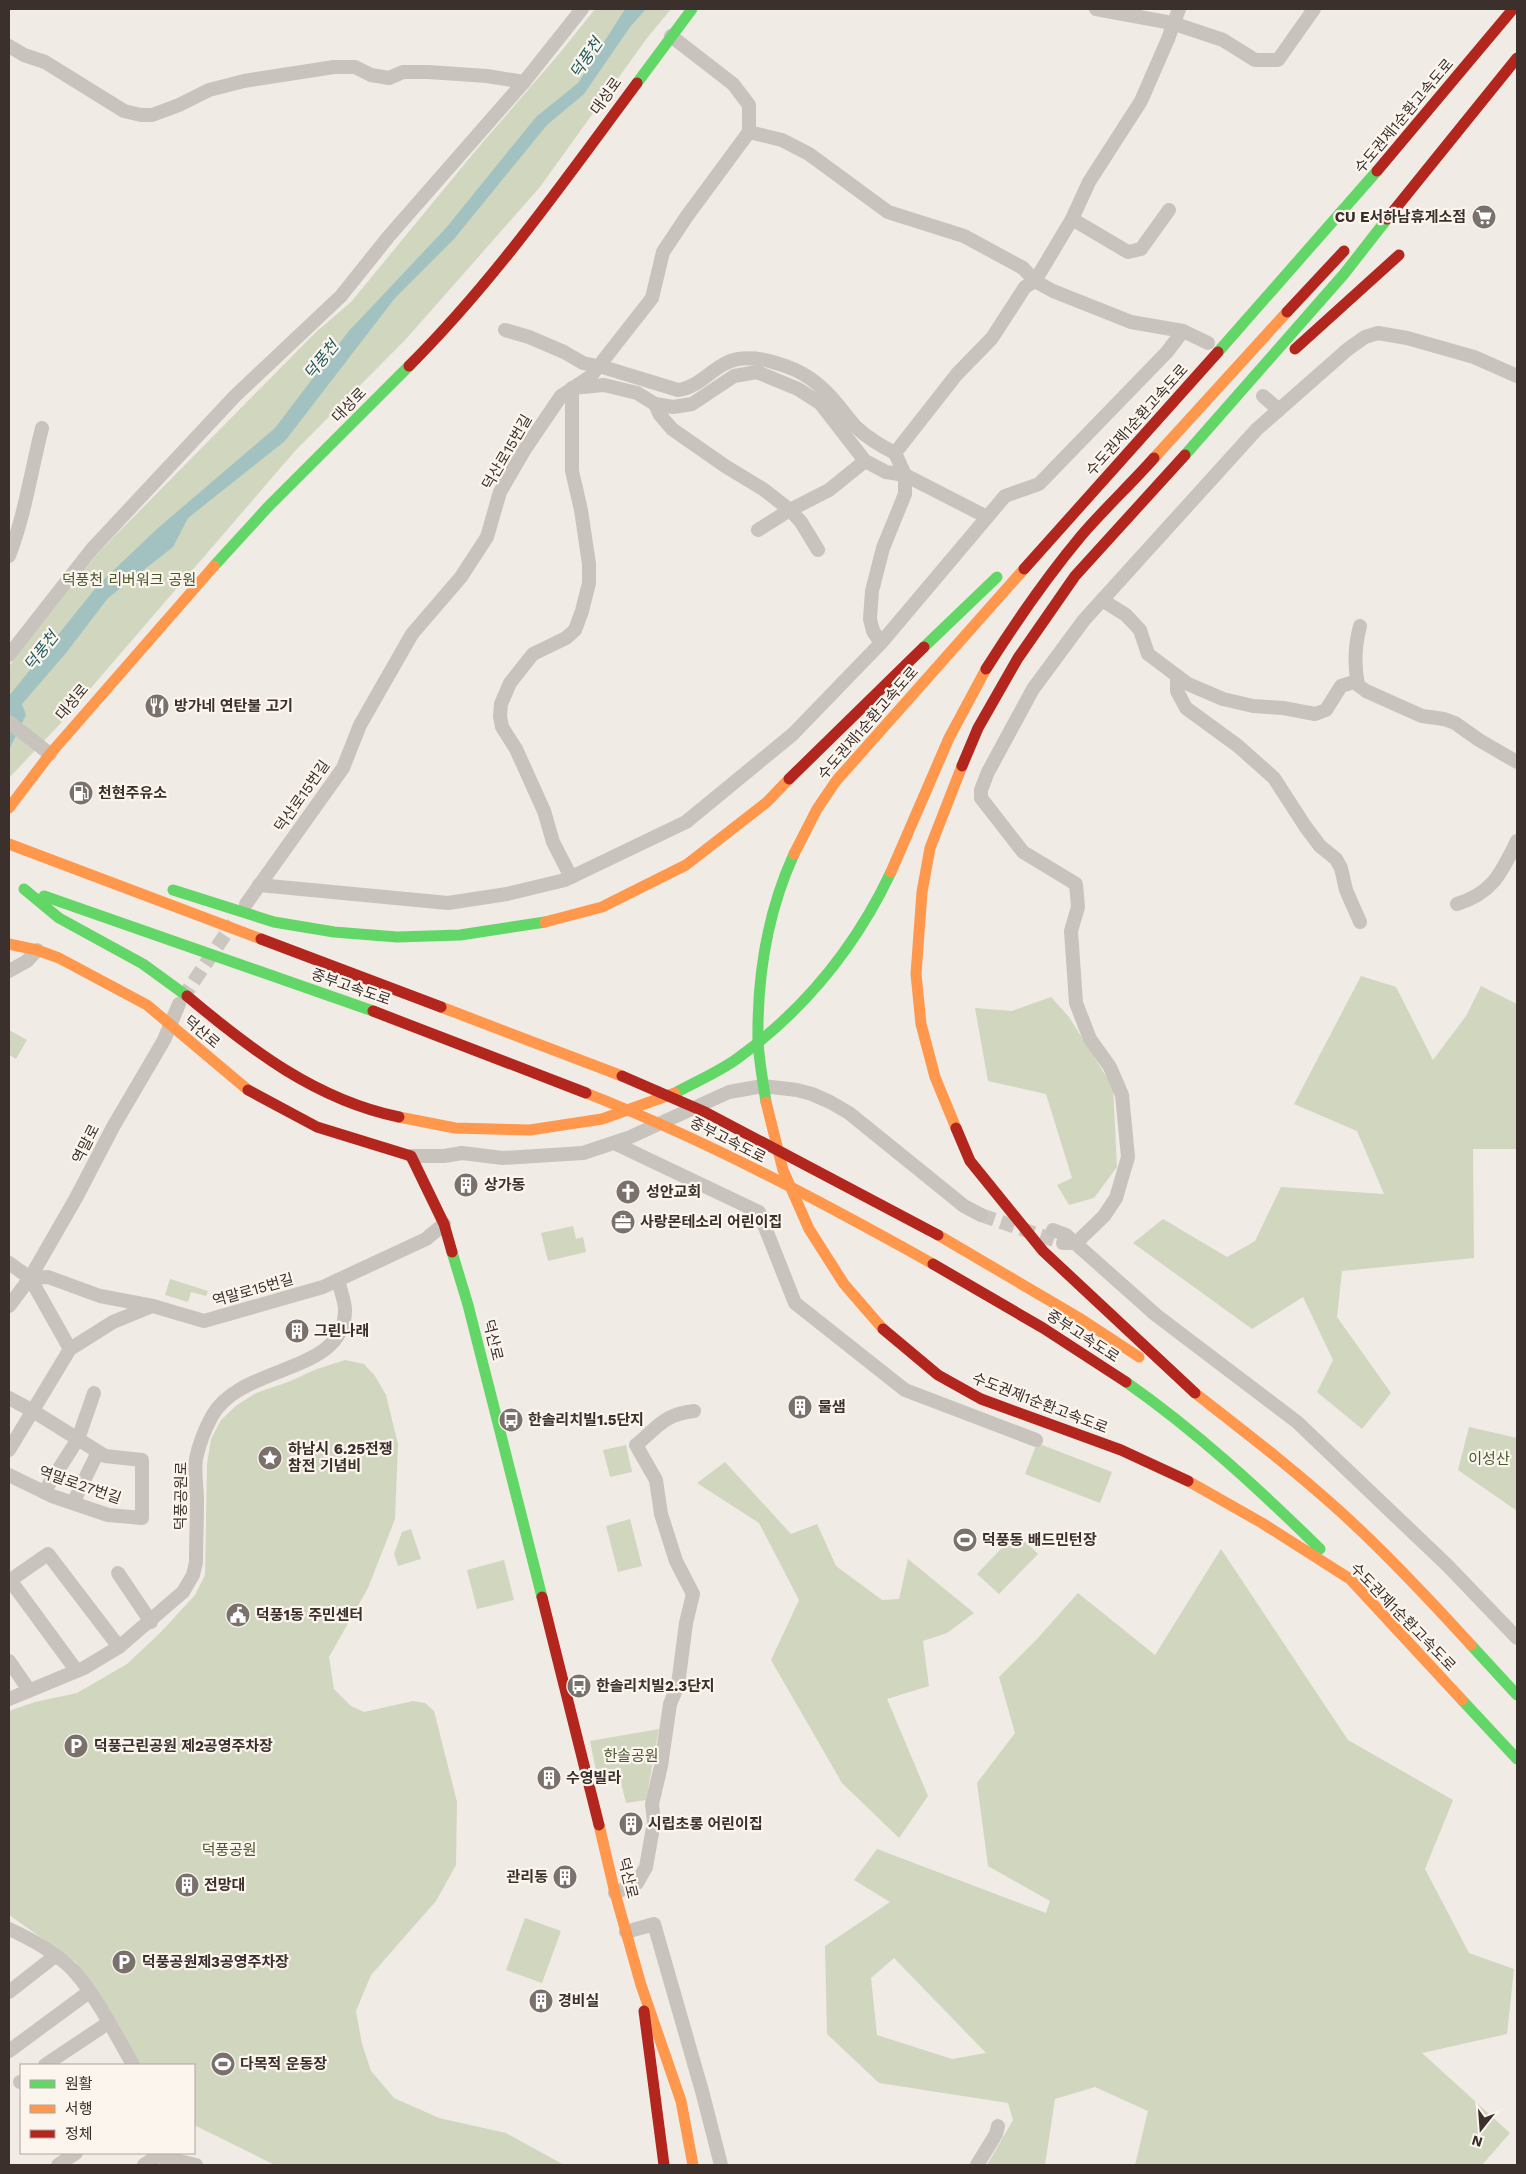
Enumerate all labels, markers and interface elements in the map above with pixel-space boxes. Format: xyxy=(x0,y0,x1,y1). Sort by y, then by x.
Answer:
water label: 덕풍천 xyxy=(566,32,607,82)
street label: 수도권제1순환고속도로 xyxy=(1351,55,1457,177)
street label: 대성로 xyxy=(587,74,625,118)
supermarket icon: CU E서하남휴게소점 xyxy=(1471,204,1497,230)
place label: CU E서하남휴게소점 xyxy=(1335,208,1466,226)
water label: 덕풍천 xyxy=(300,335,344,383)
street label: 수도권제1순환고속도로 xyxy=(1082,361,1192,479)
street label: 대성로 xyxy=(328,384,370,426)
street label: 덕산로15번길 xyxy=(478,411,536,493)
park label: 덕풍천 리버워크 공원 xyxy=(62,571,196,589)
water label: 덕풍천 xyxy=(20,626,63,674)
street label: 수도권제1순환고속도로 xyxy=(814,663,922,783)
street label: 대성로 xyxy=(52,680,92,724)
restaurant icon: 방가네 연탄불 고기 xyxy=(144,693,170,719)
place label: 방가네 연탄불 고기 xyxy=(174,697,293,715)
street label: 덕산로15번길 xyxy=(271,757,333,835)
fuel station icon: 천현주유소 xyxy=(68,780,94,806)
place label: 천현주유소 xyxy=(98,784,167,802)
street label: 중부고속도로 xyxy=(309,965,393,1009)
street label: 덕산로 xyxy=(180,1012,224,1052)
street label: 중부고속도로 xyxy=(687,1113,769,1167)
street label: 역말로 xyxy=(69,1121,103,1167)
building icon: 상가동 xyxy=(453,1172,479,1198)
place label: 상가동 xyxy=(484,1176,526,1194)
church icon: 성안교회 xyxy=(615,1179,641,1205)
place label: 성안교회 xyxy=(646,1183,701,1201)
office icon: 사랑몬테소리 어린이집 xyxy=(610,1209,636,1235)
place label: 사랑몬테소리 어린이집 xyxy=(640,1213,782,1231)
street label: 역말로15번길 xyxy=(210,1270,296,1310)
street label: 중부고속도로 xyxy=(1043,1306,1123,1366)
building icon: 그린나래 xyxy=(284,1318,310,1344)
street label: 덕산로 xyxy=(479,1318,507,1362)
place label: 그린나래 xyxy=(314,1322,369,1340)
street label: 수도권제1순환고속도로 xyxy=(970,1369,1110,1437)
building icon: 물샘 xyxy=(787,1394,813,1420)
place label: 물샘 xyxy=(818,1398,846,1416)
bus stop icon: 한솔리치빌1.5단지 xyxy=(498,1407,524,1433)
place label: 한솔리치빌1.5단지 xyxy=(528,1411,644,1429)
place label: 하남시 6.25전쟁 참전 기념비 xyxy=(288,1440,393,1475)
place icon: 하남시 6.25전쟁 참전 기념비 xyxy=(257,1445,283,1471)
park label: 이성산 xyxy=(1468,1450,1510,1468)
street label: 덕풍공원로 xyxy=(171,1461,191,1531)
street label: 역말로27번길 xyxy=(36,1463,124,1507)
sports icon: 덕풍동 배드민턴장 xyxy=(952,1527,978,1553)
place label: 덕풍동 배드민턴장 xyxy=(982,1531,1097,1549)
street label: 수도권제1순환고속도로 xyxy=(1347,1559,1459,1675)
public building icon: 덕풍1동 주민센터 xyxy=(225,1602,251,1628)
place label: 덕풍1동 주민센터 xyxy=(256,1606,363,1624)
bus stop icon: 한솔리치빌2.3단지 xyxy=(566,1673,592,1699)
place label: 한솔리치빌2.3단지 xyxy=(596,1677,715,1695)
parking icon: 덕풍근린공원 제2공영주차장 xyxy=(63,1733,89,1759)
place label: 덕풍근린공원 제2공영주차장 xyxy=(94,1737,273,1755)
park label: 한솔공원 xyxy=(603,1747,659,1765)
building icon: 수영빌라 xyxy=(536,1765,562,1791)
place label: 수영빌라 xyxy=(566,1769,621,1787)
building icon: 시립초롱 어린이집 xyxy=(618,1811,644,1837)
place label: 시립초롱 어린이집 xyxy=(648,1815,763,1833)
park label: 덕풍공원 xyxy=(201,1841,257,1859)
street label: 덕산로 xyxy=(614,1856,642,1900)
building icon: 관리동 xyxy=(552,1864,578,1890)
place label: 관리동 xyxy=(507,1868,548,1886)
building icon: 전망대 xyxy=(174,1872,200,1898)
place label: 전망대 xyxy=(204,1876,245,1894)
parking icon: 덕풍공원제3공영주차장 xyxy=(111,1949,137,1975)
place label: 덕풍공원제3공영주차장 xyxy=(142,1953,289,1971)
building icon: 경비실 xyxy=(528,1988,554,2014)
place label: 경비실 xyxy=(558,1992,599,2010)
sports icon: 다목적 운동장 xyxy=(210,2051,236,2077)
place label: 다목적 운동장 xyxy=(240,2055,327,2073)
legend xyxy=(20,2064,195,2154)
text: 원활 xyxy=(65,2075,93,2093)
text: 서행 xyxy=(65,2100,93,2118)
north arrow xyxy=(1456,2104,1506,2154)
text: 정체 xyxy=(65,2125,93,2143)
text: N xyxy=(1470,2132,1484,2151)

